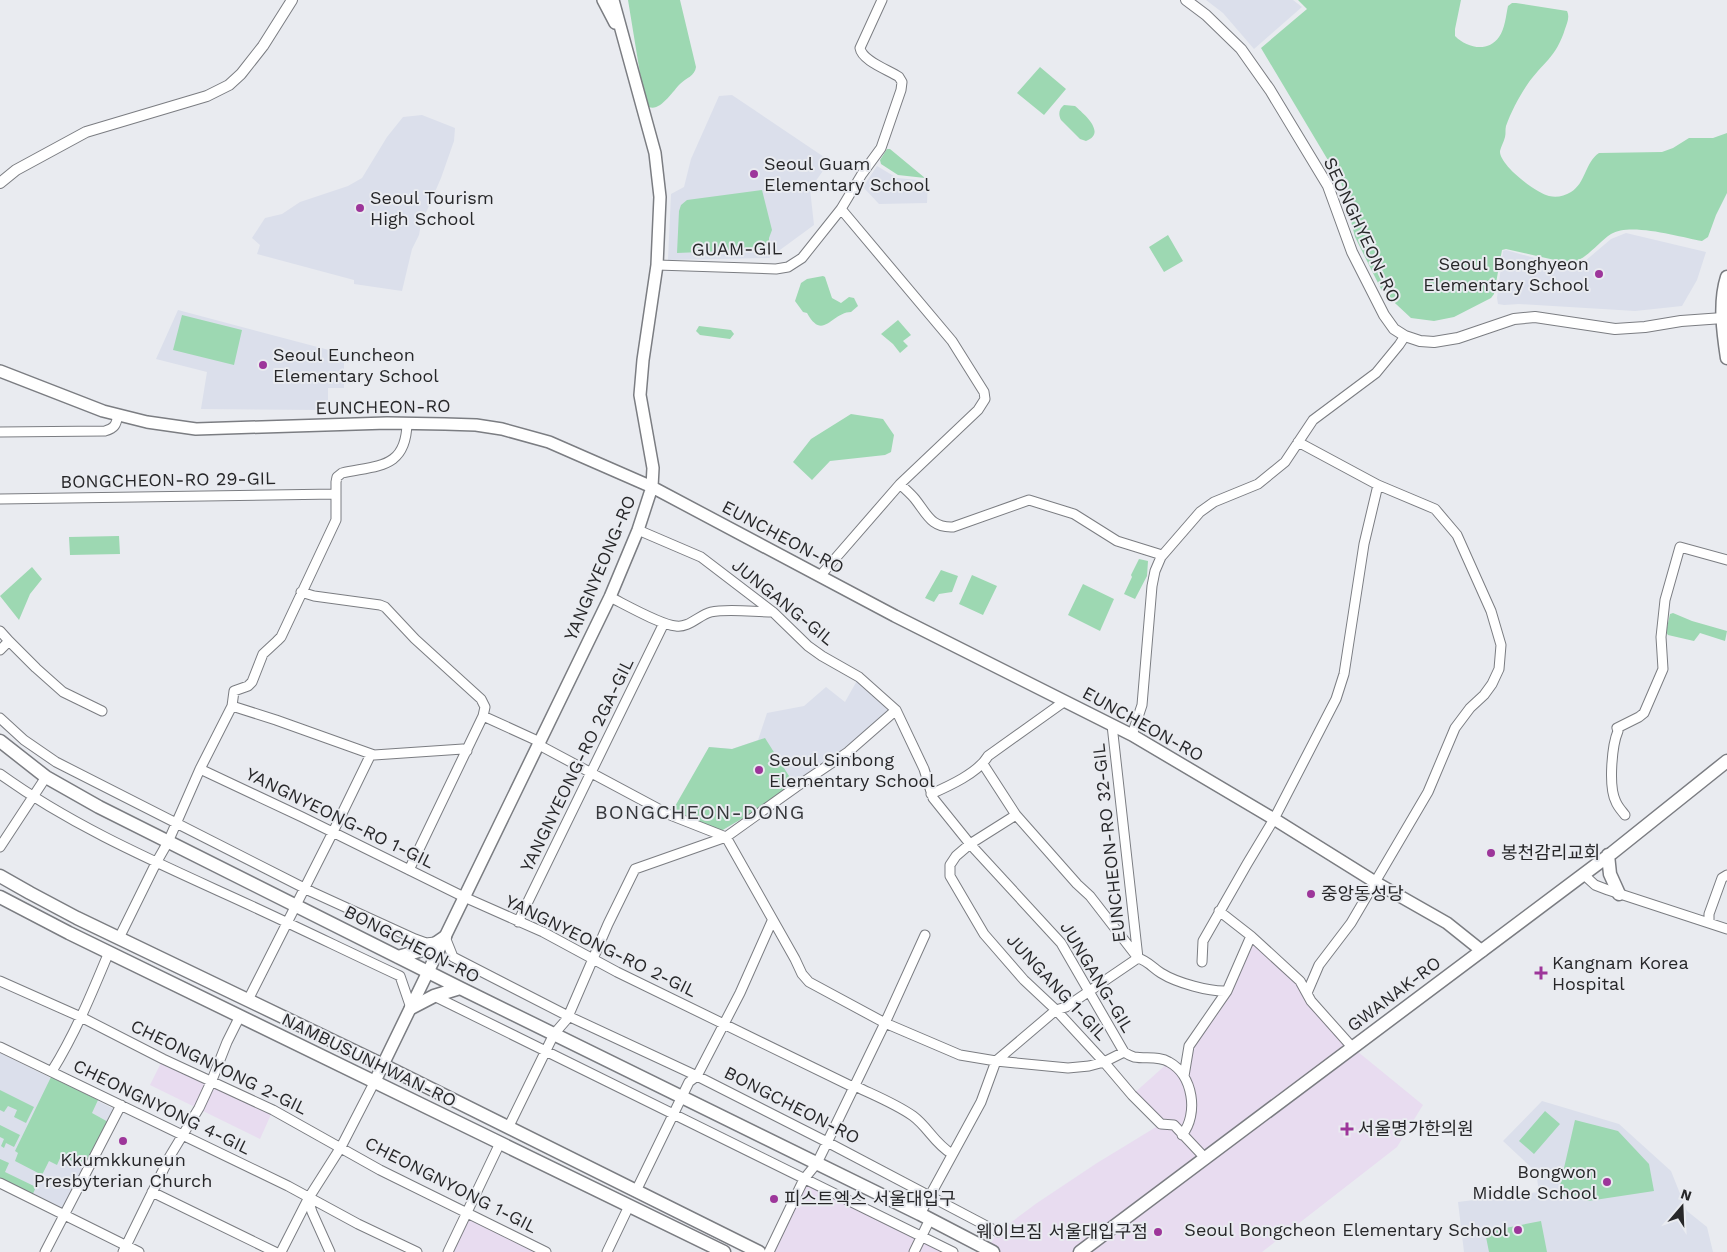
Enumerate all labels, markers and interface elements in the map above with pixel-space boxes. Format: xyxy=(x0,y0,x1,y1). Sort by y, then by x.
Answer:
place label: Seoul Guam Elementary School xyxy=(764,153,930,195)
street label: SEONGHYEON-RO xyxy=(1320,154,1405,306)
marker: Seoul Guam Elementary School xyxy=(748,168,760,180)
place label: Seoul Tourism High School xyxy=(370,187,494,229)
marker: Seoul Tourism High School xyxy=(354,202,366,214)
street label: GUAM-GIL xyxy=(691,237,783,260)
place label: Seoul Bonghyeon Elementary School xyxy=(1423,253,1589,295)
marker: Seoul Bonghyeon Elementary School xyxy=(1593,268,1605,280)
place label: Seoul Euncheon Elementary School xyxy=(273,344,439,386)
marker: Seoul Euncheon Elementary School xyxy=(257,359,269,371)
street label: EUNCHEON-RO xyxy=(315,395,451,418)
street label: BONGCHEON-RO 29-GIL xyxy=(60,467,276,492)
street label: YANGNYEONG-RO xyxy=(559,492,640,644)
street label: EUNCHEON-RO xyxy=(719,496,848,578)
street label: JUNGANG-GIL xyxy=(728,554,839,649)
street label: YANGNYEONG-RO 2GA-GIL xyxy=(516,654,638,875)
street label: EUNCHEON-RO xyxy=(1079,682,1208,766)
street label: EUNCHEON-RO 32-GIL xyxy=(1088,742,1129,944)
place label: Seoul Sinbong Elementary School xyxy=(769,749,935,791)
street label: YANGNYEONG-RO 1-GIL xyxy=(243,763,438,872)
marker: Seoul Sinbong Elementary School xyxy=(753,764,765,776)
district label: BONGCHEON-DONG xyxy=(595,800,805,824)
place label: 봉천감리교회 xyxy=(1501,842,1600,863)
marker: 봉천감리교회 xyxy=(1485,847,1497,859)
place label: 중앙동성당 xyxy=(1321,883,1404,904)
marker: 중앙동성당 xyxy=(1305,888,1317,900)
street label: YANGNYEONG-RO 2-GIL xyxy=(502,890,701,1001)
street label: BONGCHEON-RO xyxy=(341,900,484,987)
street label: JUNGANG-GIL xyxy=(1056,918,1139,1036)
street label: JUNGANG 1-GIL xyxy=(1002,929,1112,1045)
street label: GWANAK-RO xyxy=(1343,952,1445,1036)
place label: Kangnam Korea Hospital xyxy=(1552,952,1689,994)
marker: Kangnam Korea Hospital xyxy=(1534,966,1548,980)
street label: NAMBUSUNHWAN-RO xyxy=(278,1008,460,1111)
street label: CHEONGNYONG 2-GIL xyxy=(127,1015,311,1119)
street label: CHEONGNYONG 4-GIL xyxy=(70,1054,255,1159)
street label: BONGCHEON-RO xyxy=(721,1061,864,1148)
place label: 서울명가한의원 xyxy=(1358,1118,1474,1139)
marker: 서울명가한의원 xyxy=(1340,1122,1354,1136)
street label: CHEONGNYONG 1-GIL xyxy=(362,1132,541,1237)
marker: Kkumkkuneun Presbyterian Church xyxy=(117,1135,129,1147)
place label: Kkumkkuneun Presbyterian Church xyxy=(34,1149,212,1191)
place label: Bongwon Middle School xyxy=(1472,1161,1597,1203)
marker: Bongwon Middle School xyxy=(1601,1176,1613,1188)
north arrow xyxy=(1657,1182,1707,1232)
text: N xyxy=(1679,1185,1694,1204)
place label: 피스트엑스 서울대입구 xyxy=(784,1188,956,1209)
marker: 피스트엑스 서울대입구 xyxy=(768,1193,780,1205)
place label: Seoul Bongcheon Elementary School xyxy=(1184,1219,1508,1240)
place label: 웨이브짐 서울대입구점 xyxy=(976,1221,1148,1242)
marker: Seoul Bongcheon Elementary School xyxy=(1512,1224,1524,1236)
marker: 웨이브짐 서울대입구점 xyxy=(1152,1226,1164,1238)

